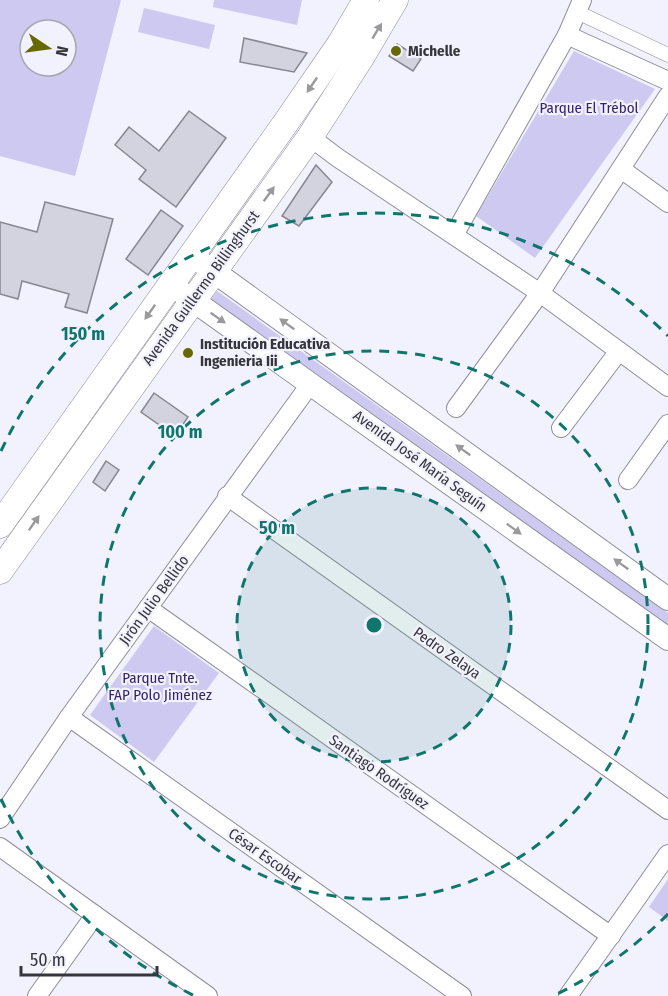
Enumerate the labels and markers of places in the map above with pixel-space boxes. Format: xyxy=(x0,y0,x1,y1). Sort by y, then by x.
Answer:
place label: Michelle xyxy=(408,42,461,60)
marker: Michelle xyxy=(389,44,403,58)
place label: Institución Educativa Ingenieria Iii xyxy=(200,335,331,370)
marker: Institución Educativa Ingenieria Iii xyxy=(181,346,195,360)
centre of rings xyxy=(364,615,384,635)

